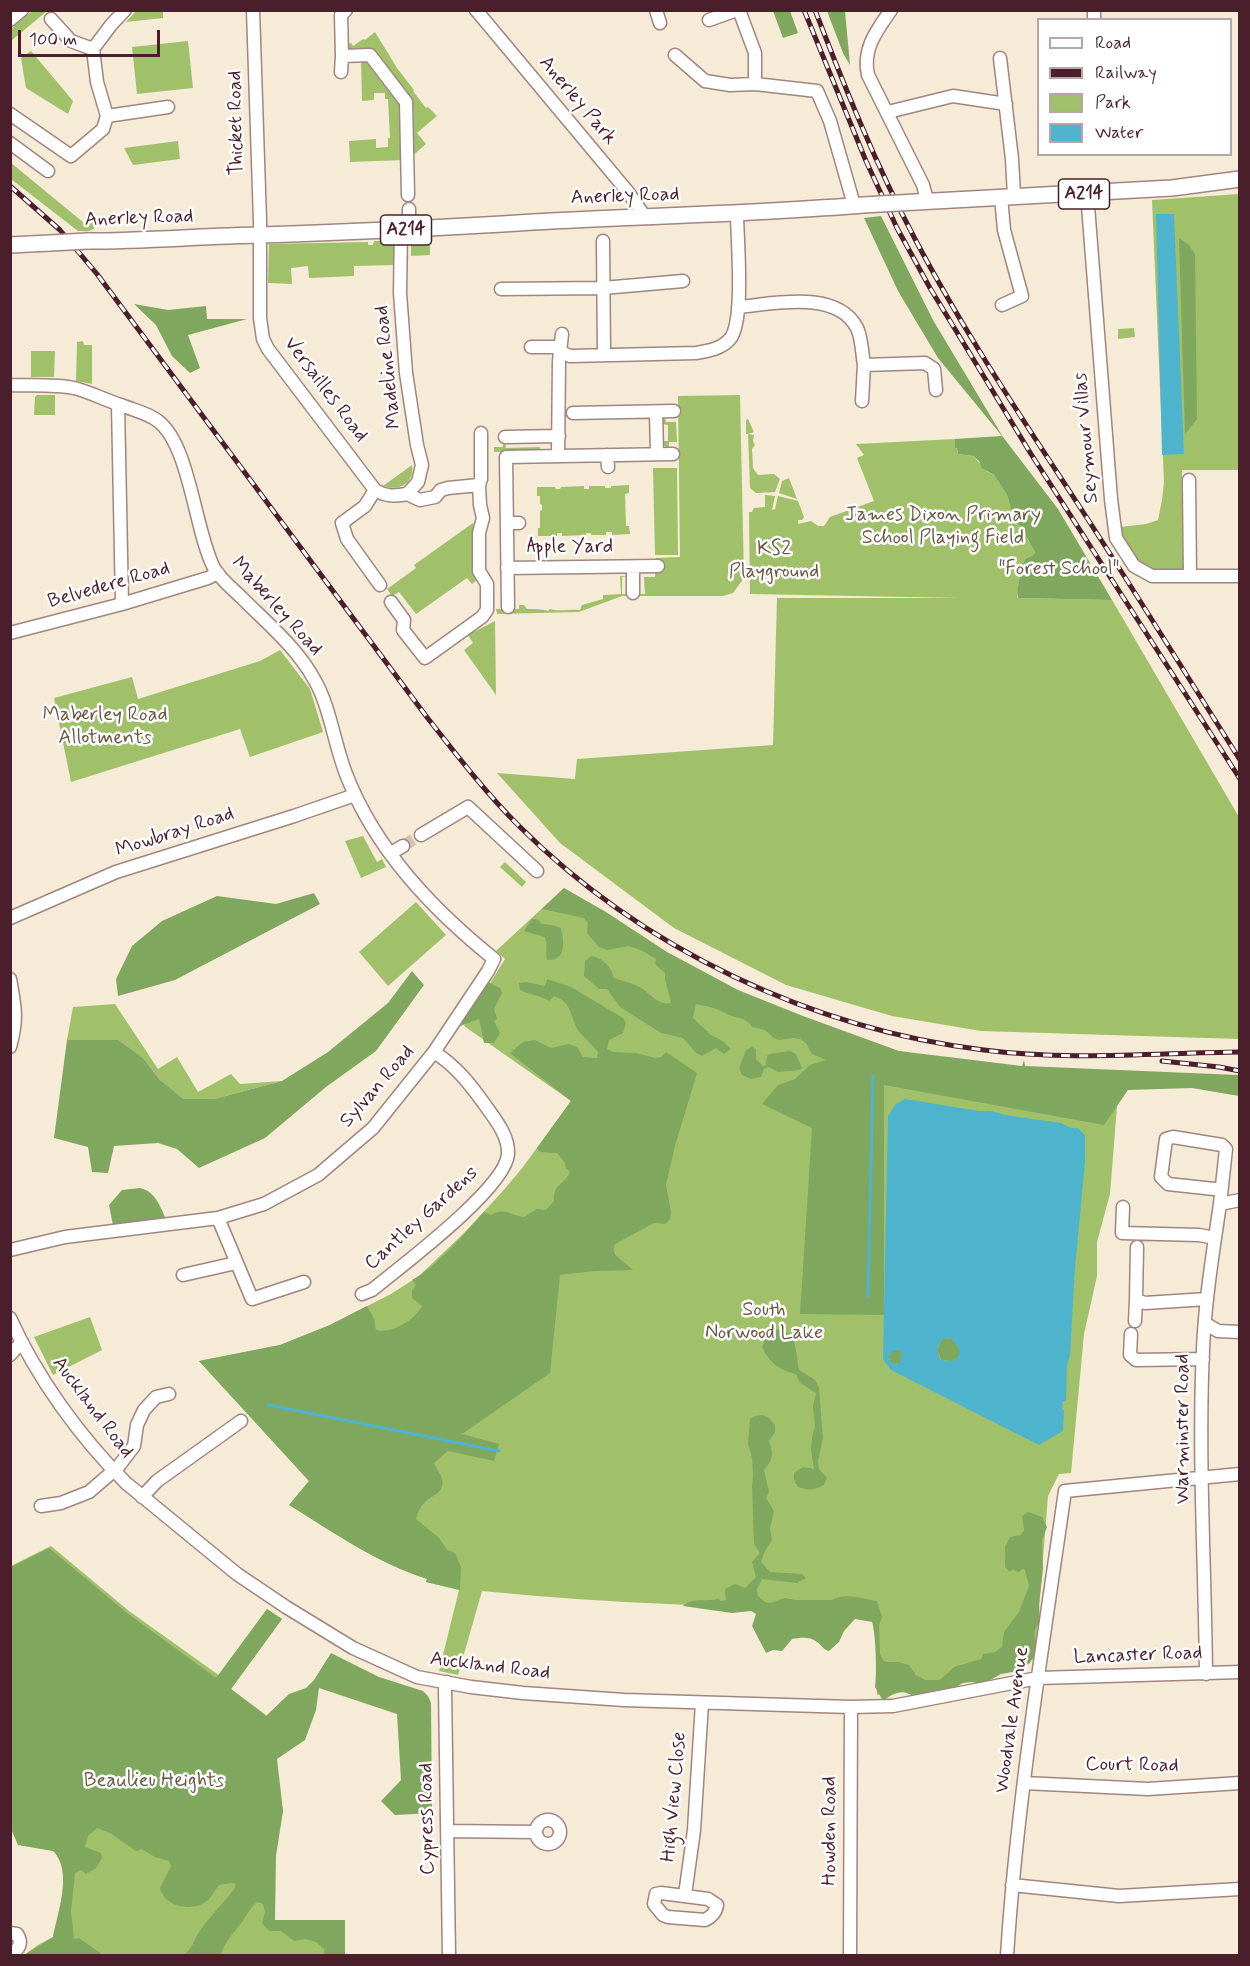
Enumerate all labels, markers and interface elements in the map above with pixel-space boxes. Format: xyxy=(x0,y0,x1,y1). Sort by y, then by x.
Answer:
scale bar xyxy=(21,18,164,56)
legend xyxy=(1037,18,1232,156)
text: 100 m xyxy=(29,28,77,52)
text: Road xyxy=(1095,31,1131,55)
street label: Anerley Park xyxy=(533,52,621,150)
text: Railway xyxy=(1095,61,1157,85)
street label: Thicket Road xyxy=(224,70,250,176)
text: Park xyxy=(1095,91,1131,115)
text: Water xyxy=(1095,121,1143,145)
road number: A214 xyxy=(1058,179,1110,209)
street label: Anerley Road xyxy=(570,183,680,211)
street label: Anerley Road xyxy=(84,205,194,233)
road number: A214 xyxy=(380,215,432,245)
street label: Madeline Road xyxy=(371,304,407,430)
street label: Versailles Road xyxy=(278,333,372,447)
street label: Seymour Villas xyxy=(1069,372,1105,504)
park label: James Dixon Primary School Playing Field xyxy=(845,504,1041,551)
street label: Apple Yard xyxy=(527,536,613,560)
park label: KS2 Playground xyxy=(729,538,819,585)
street label: Maberley Road xyxy=(225,553,327,661)
street label: Belvedere Road xyxy=(45,557,173,615)
park label: "Forest School" xyxy=(999,558,1119,582)
park label: Maberley Road Allotments xyxy=(43,704,167,751)
street label: Mowbray Road xyxy=(113,803,237,863)
street label: Sylvan Road xyxy=(336,1041,420,1133)
street label: Cantley Gardens xyxy=(360,1162,484,1276)
park label: South Norwood Lake xyxy=(705,1299,823,1346)
street label: Auckland Road xyxy=(46,1352,138,1464)
street label: Warminster Road xyxy=(1172,1354,1196,1504)
street label: Lancaster Road xyxy=(1073,1642,1203,1670)
street label: Woodvale Avenue xyxy=(991,1645,1035,1795)
street label: Auckland Road xyxy=(429,1648,551,1686)
street label: High View Close xyxy=(657,1731,693,1863)
street label: Court Road xyxy=(1085,1753,1179,1779)
street label: Cypress Road xyxy=(415,1763,441,1875)
park label: Beaulieu Heights xyxy=(84,1770,224,1794)
street label: Howden Road xyxy=(819,1776,843,1886)

